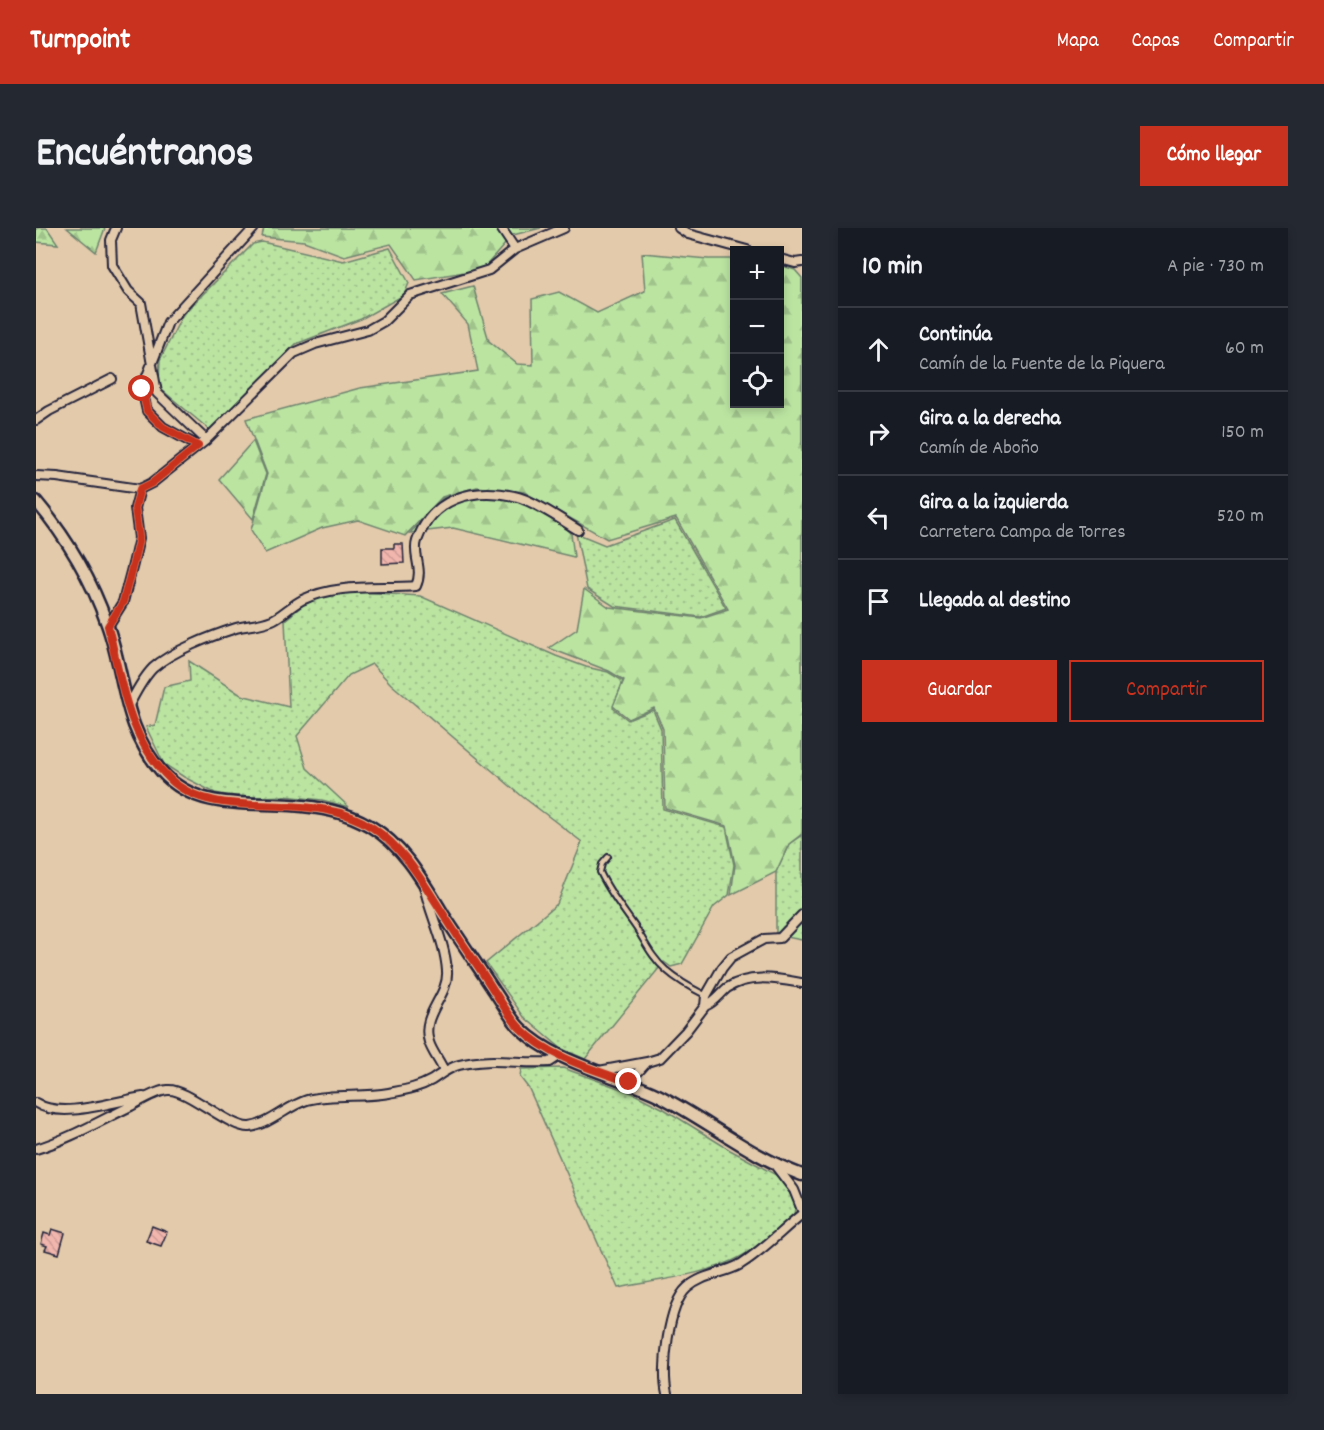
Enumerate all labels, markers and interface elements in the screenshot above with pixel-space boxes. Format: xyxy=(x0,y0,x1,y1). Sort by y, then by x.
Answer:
text: Turnpoint xyxy=(30,22,130,62)
text: Mapa xyxy=(1057,27,1099,57)
text: Capas xyxy=(1132,27,1180,57)
text: Compartir xyxy=(1213,27,1294,57)
text: Encuéntranos xyxy=(36,126,254,186)
button: Cómo llegar xyxy=(1140,126,1288,186)
map controls xyxy=(730,246,784,408)
button: + xyxy=(730,246,784,300)
text: 10 min xyxy=(862,249,922,286)
text: A pie · 730 m xyxy=(1167,253,1264,281)
button: − xyxy=(730,300,784,354)
text: Continúa xyxy=(919,320,992,351)
icon: ahead xyxy=(862,333,895,366)
text: 60 m xyxy=(1225,335,1264,363)
text: Camín de la Fuente de la Piquera xyxy=(919,351,1165,379)
button: locate xyxy=(730,354,784,408)
route start xyxy=(128,375,154,401)
text: Gira a la derecha xyxy=(919,404,1061,435)
icon: right xyxy=(862,417,895,450)
text: 150 m xyxy=(1221,419,1264,447)
text: Camín de Aboño xyxy=(919,435,1039,463)
text: Gira a la izquierda xyxy=(919,488,1068,519)
icon: left xyxy=(862,501,895,534)
text: 520 m xyxy=(1217,503,1264,531)
text: Carretera Campa de Torres xyxy=(919,519,1126,547)
icon: arrive xyxy=(862,585,895,618)
text: Llegada al destino xyxy=(919,586,1071,617)
button: Guardar xyxy=(862,660,1057,722)
button: Compartir xyxy=(1069,660,1264,722)
route end xyxy=(615,1068,641,1094)

